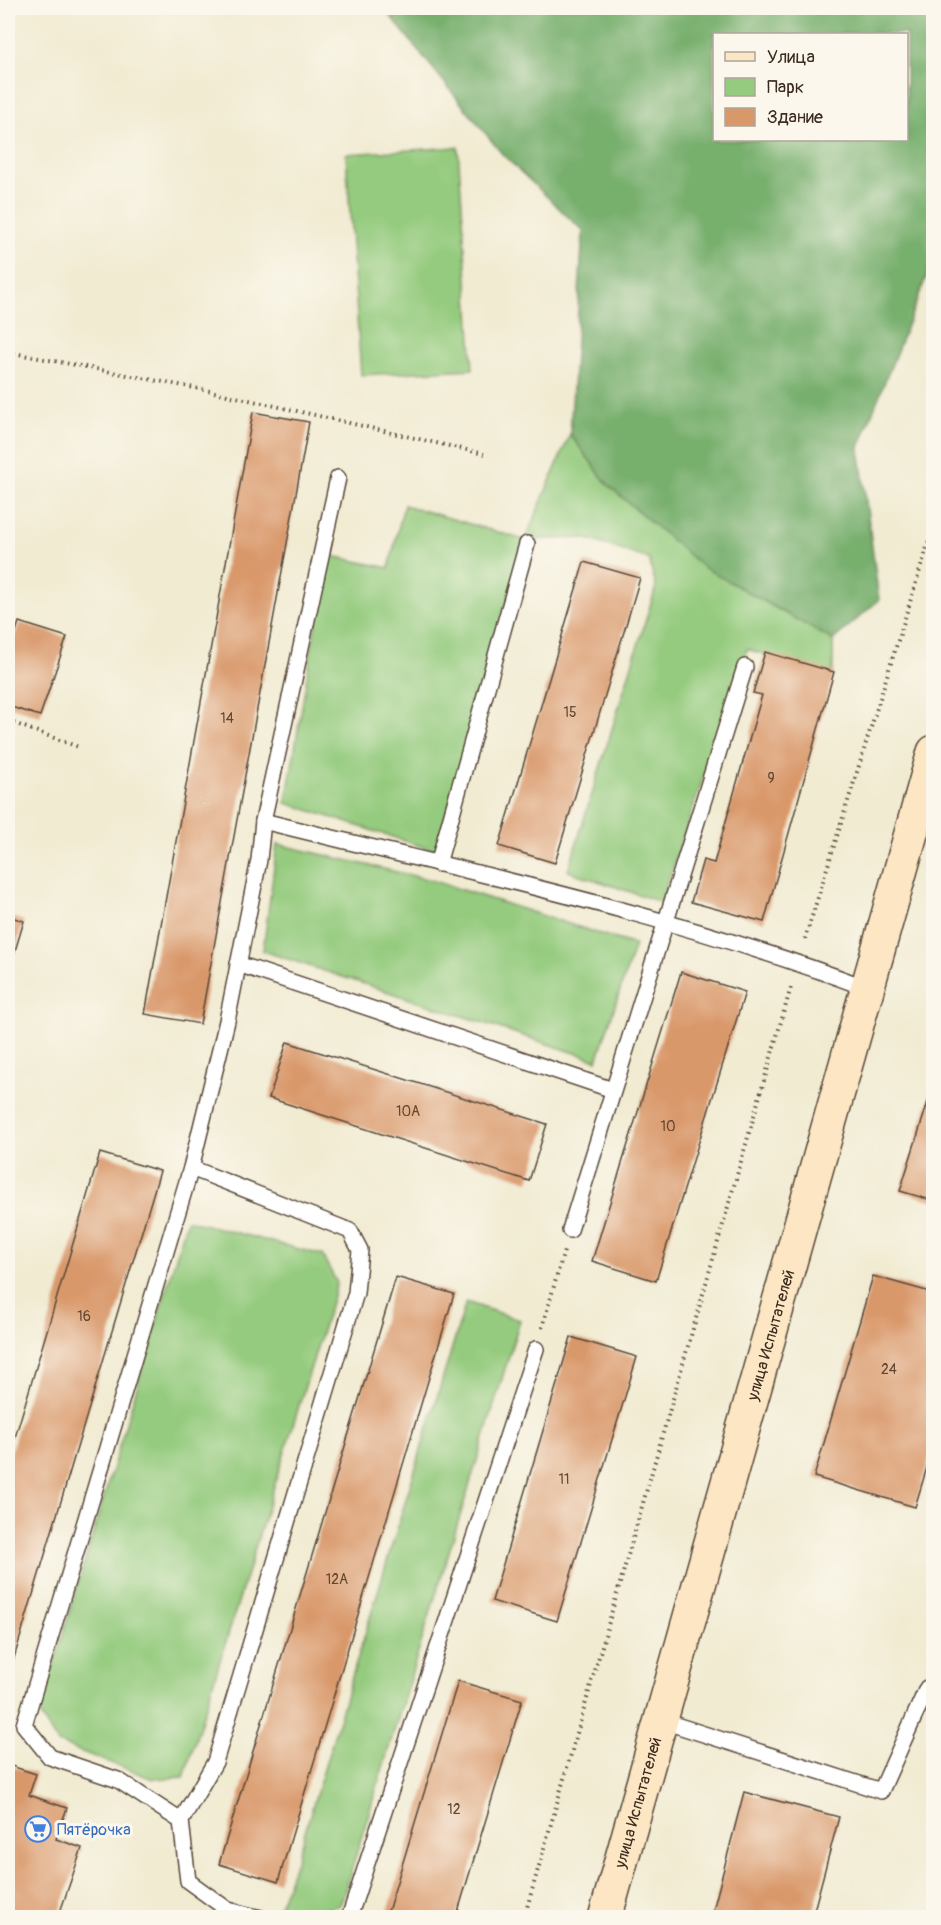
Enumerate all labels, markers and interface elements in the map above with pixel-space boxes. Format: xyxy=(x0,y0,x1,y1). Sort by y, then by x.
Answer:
legend xyxy=(713,33,908,141)
text: Улица xyxy=(767,46,815,69)
text: Парк xyxy=(767,76,804,99)
text: Здание xyxy=(767,106,823,129)
house number: 15 xyxy=(563,704,577,721)
house number: 14 xyxy=(220,710,234,727)
house number: 9 xyxy=(767,770,775,787)
house number: 10А xyxy=(396,1103,420,1120)
house number: 10 xyxy=(660,1118,676,1135)
street label: улица Испытателей xyxy=(743,1268,799,1404)
house number: 16 xyxy=(77,1308,91,1325)
house number: 24 xyxy=(881,1361,897,1378)
house number: 11 xyxy=(559,1471,569,1488)
house number: 12А xyxy=(326,1571,348,1588)
street label: улица Испытателей xyxy=(610,1735,666,1871)
house number: 12 xyxy=(447,1801,461,1818)
supermarket icon: Пятёрочка xyxy=(23,1814,53,1844)
place label: Пятёрочка xyxy=(57,1820,131,1840)

